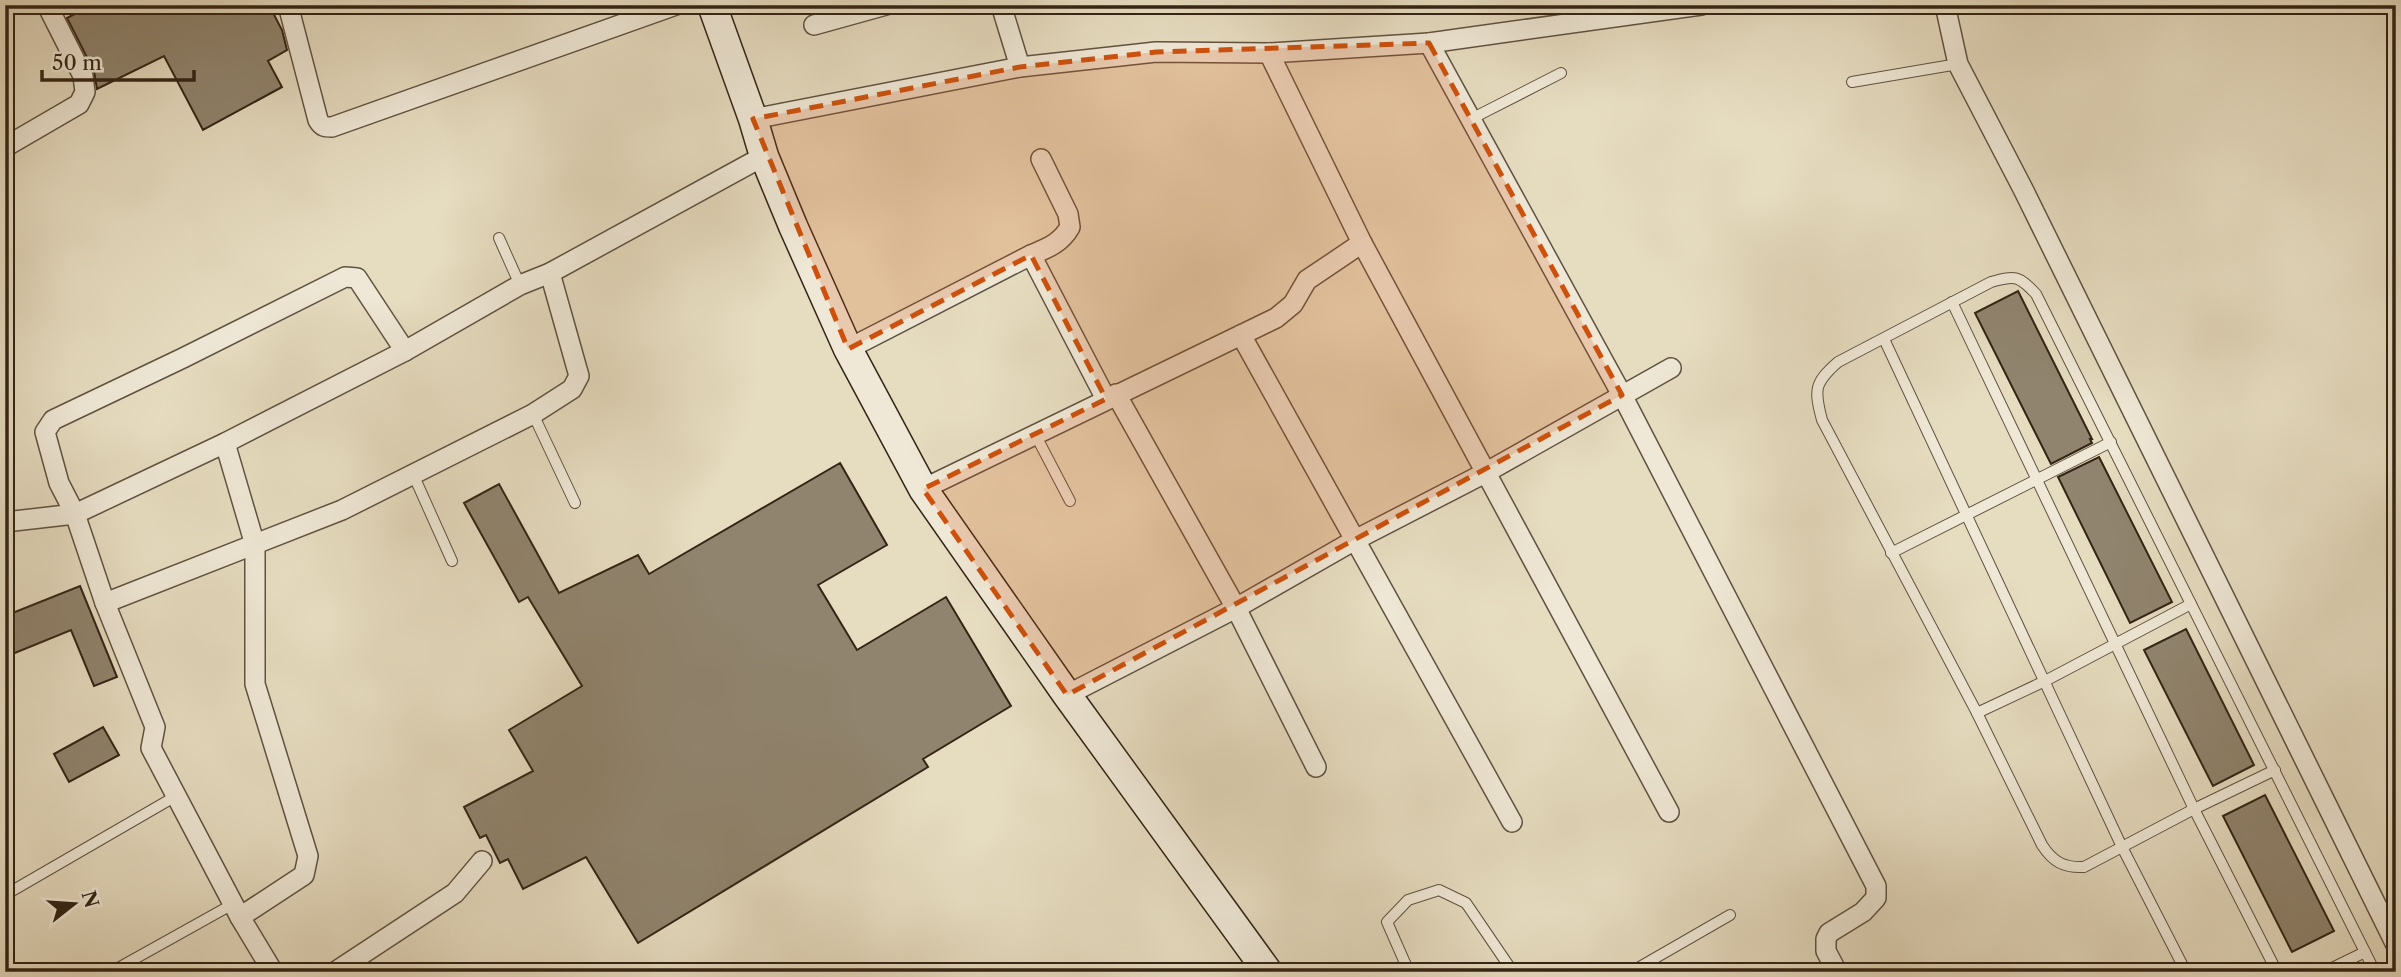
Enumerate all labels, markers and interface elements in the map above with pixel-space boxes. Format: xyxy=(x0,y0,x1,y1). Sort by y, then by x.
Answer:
scale bar xyxy=(42,38,194,82)
text: 50 m xyxy=(52,50,102,75)
north arrow xyxy=(38,869,108,939)
text: N xyxy=(76,888,103,910)

